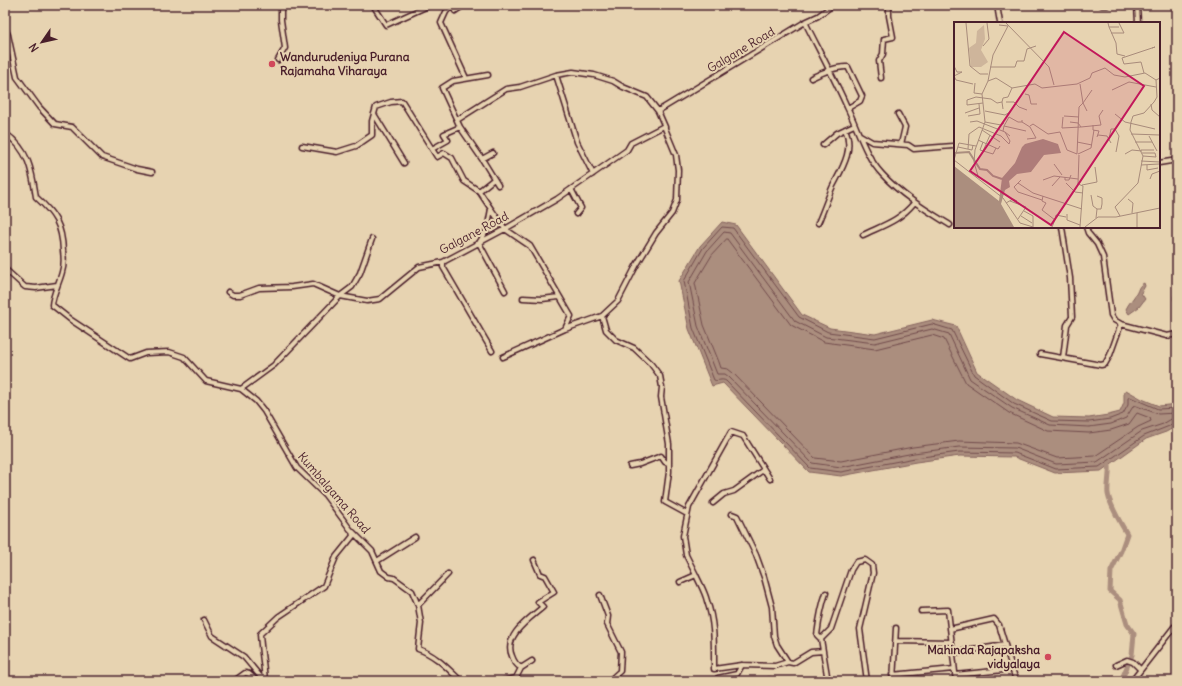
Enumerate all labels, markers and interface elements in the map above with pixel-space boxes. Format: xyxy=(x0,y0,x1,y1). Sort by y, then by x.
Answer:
north arrow xyxy=(22,22,62,62)
inset map xyxy=(954,22,1160,228)
street label: Galgane Road xyxy=(704,24,777,76)
text: N xyxy=(26,41,42,55)
place label: Wandurudeniya Purana Rajamaha Viharaya xyxy=(280,49,410,79)
marker: Wandurudeniya Purana Rajamaha Viharaya xyxy=(267,59,277,69)
street label: Galgane Road xyxy=(437,208,511,257)
street label: Kumbalgama Road xyxy=(295,449,374,536)
place label: Mahinda Rajapaksha vidyalaya xyxy=(927,642,1040,672)
marker: Mahinda Rajapaksha vidyalaya xyxy=(1043,652,1053,662)

